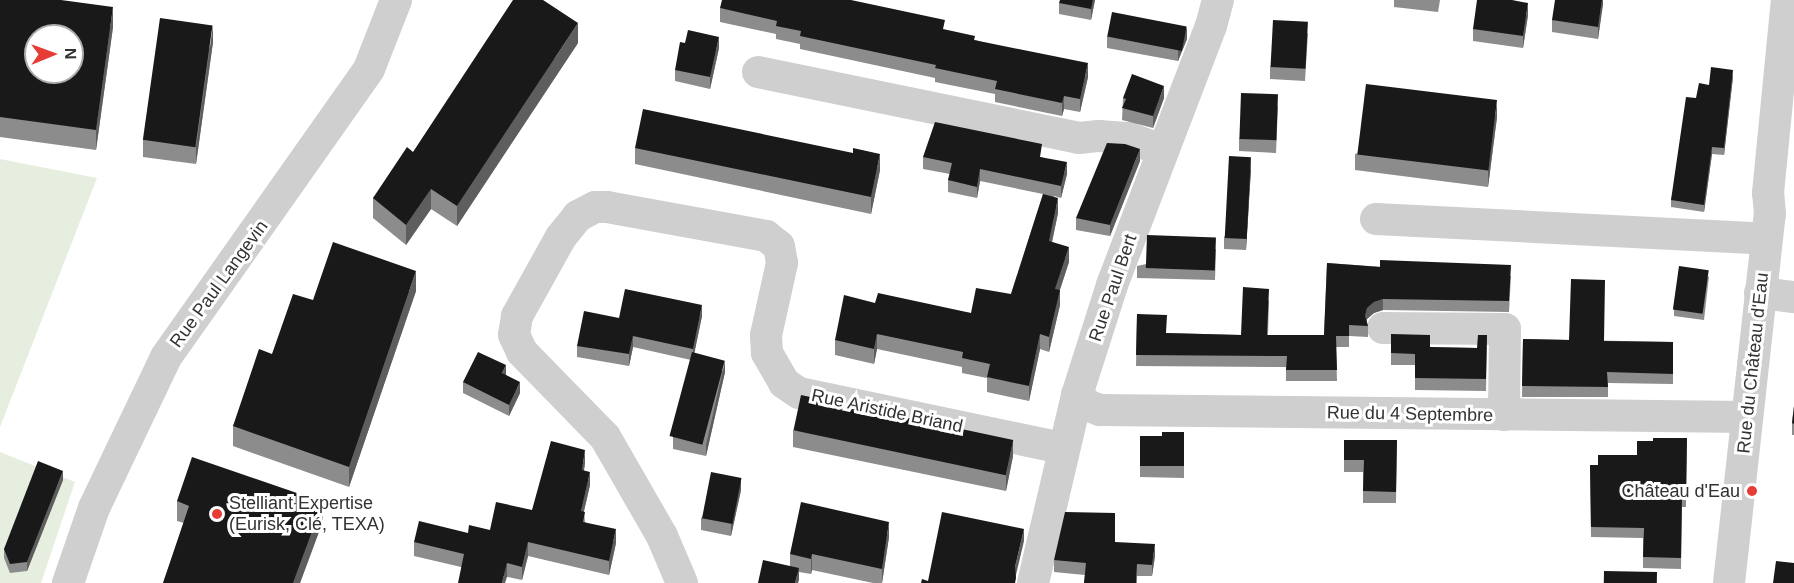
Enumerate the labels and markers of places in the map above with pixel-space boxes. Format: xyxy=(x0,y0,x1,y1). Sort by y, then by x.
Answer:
place label: Château d'Eau xyxy=(1621,480,1740,502)
marker: Château d'Eau xyxy=(1745,484,1759,498)
place label: Stelliant Expertise (Eurisk, Clé, TEXA) xyxy=(229,493,385,536)
marker: Stelliant Expertise (Eurisk, Clé, TEXA) xyxy=(210,507,224,521)

